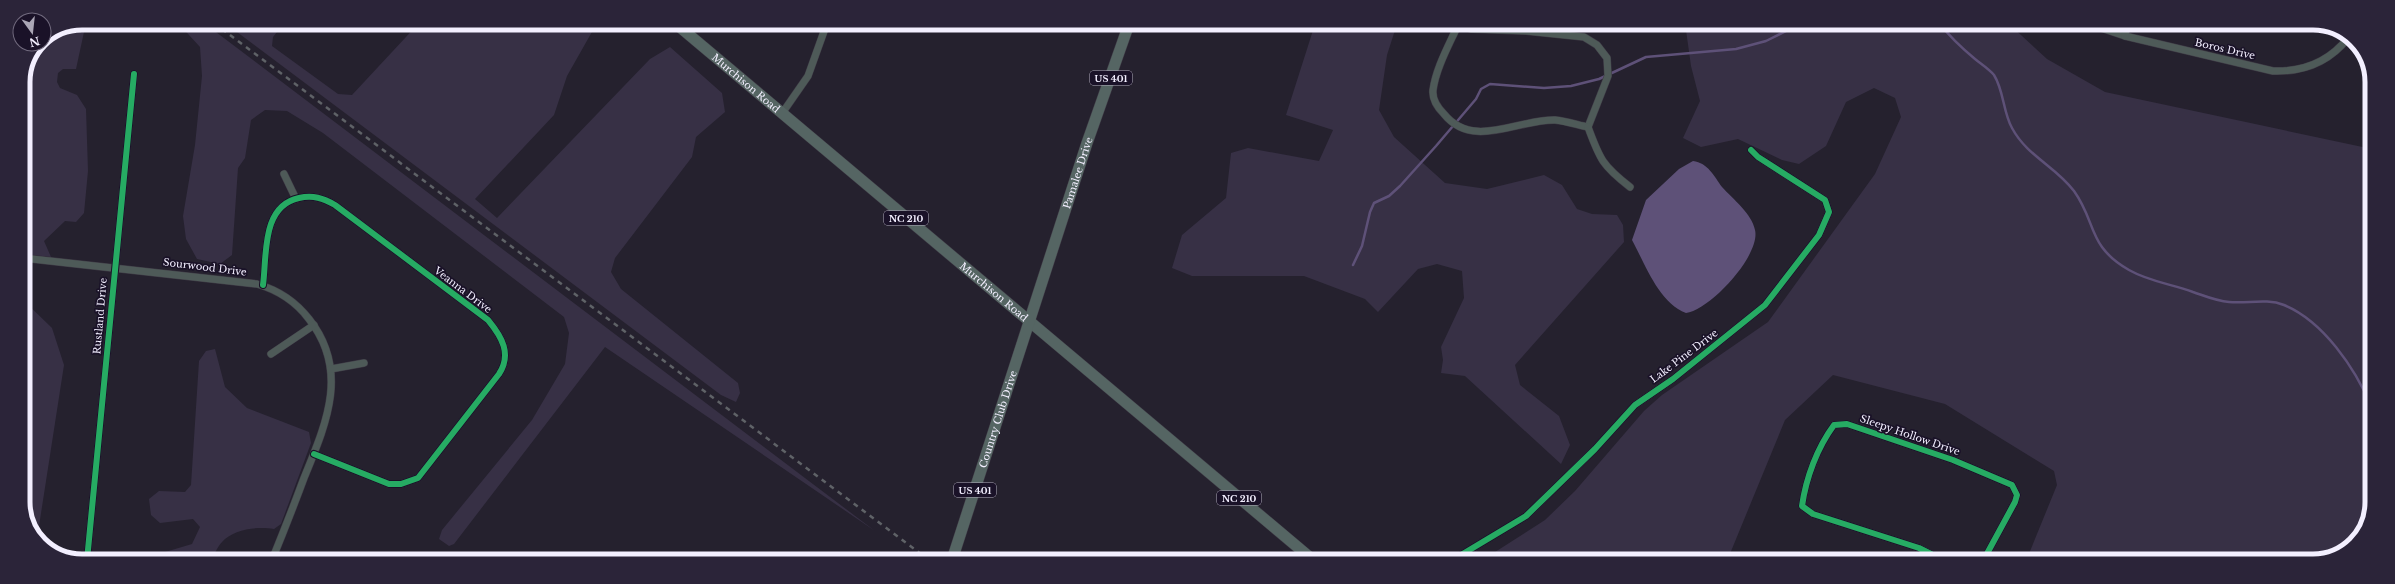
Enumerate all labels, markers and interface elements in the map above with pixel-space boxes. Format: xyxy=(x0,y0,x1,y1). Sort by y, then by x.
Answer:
north arrow xyxy=(12,12,52,52)
text: N xyxy=(27,34,41,50)
street label: Boros Drive xyxy=(2194,36,2257,62)
street label: Murchison Road xyxy=(709,50,783,115)
road number: US 401 xyxy=(1090,71,1132,85)
street label: Pamalee Drive xyxy=(1060,135,1095,210)
road number: NC 210 xyxy=(884,211,928,225)
street label: Sourwood Drive xyxy=(162,255,248,279)
street label: Murchison Road xyxy=(957,259,1031,324)
street label: Veanna Drive xyxy=(431,263,495,316)
street label: Rustland Drive xyxy=(90,277,110,355)
street label: Lake Pine Drive xyxy=(1648,326,1721,386)
street label: Country Club Drive xyxy=(976,369,1020,470)
street label: Sleepy Hollow Drive xyxy=(1858,412,1962,458)
road number: US 401 xyxy=(954,483,996,497)
road number: NC 210 xyxy=(1217,491,1261,505)

